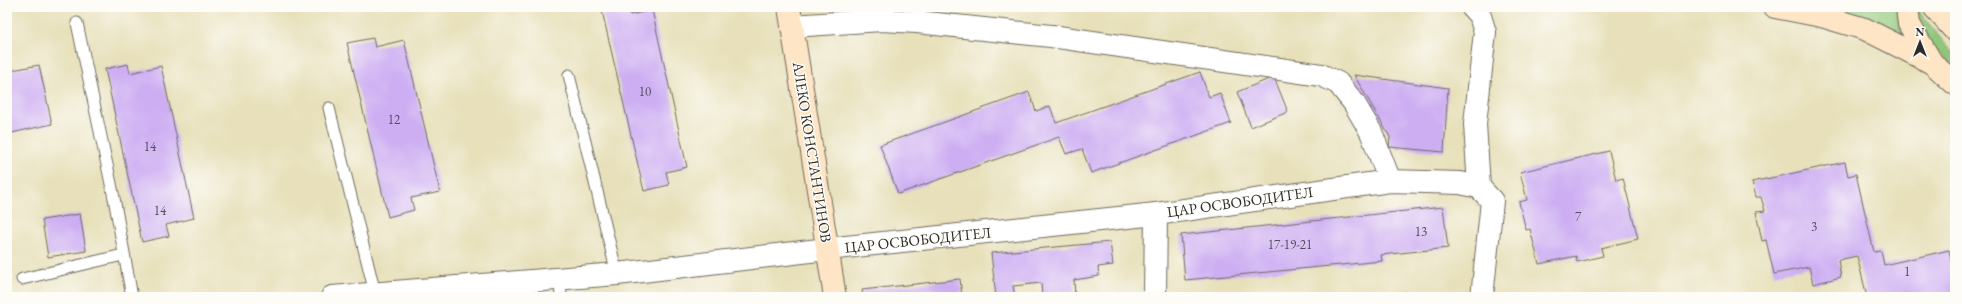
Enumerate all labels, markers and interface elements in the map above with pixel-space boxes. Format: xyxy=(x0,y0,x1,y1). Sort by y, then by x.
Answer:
north arrow xyxy=(1900,22,1940,62)
text: N xyxy=(1916,25,1925,39)
street label: АЛЕКО КОНСТАНТИНОВ xyxy=(789,59,836,244)
house number: 10 xyxy=(639,83,651,100)
house number: 12 xyxy=(388,111,401,128)
house number: 14 xyxy=(144,138,157,155)
street label: ЦАР ОСВОБОДИТЕЛ xyxy=(1166,182,1315,221)
house number: 14 xyxy=(154,202,167,219)
house number: 7 xyxy=(1575,208,1582,225)
house number: 3 xyxy=(1811,218,1817,235)
street label: ЦАР ОСВОБОДИТЕЛ xyxy=(844,222,993,257)
house number: 13 xyxy=(1415,223,1427,240)
house number: 17-19-21 xyxy=(1268,236,1312,253)
house number: 1 xyxy=(1904,263,1910,280)

